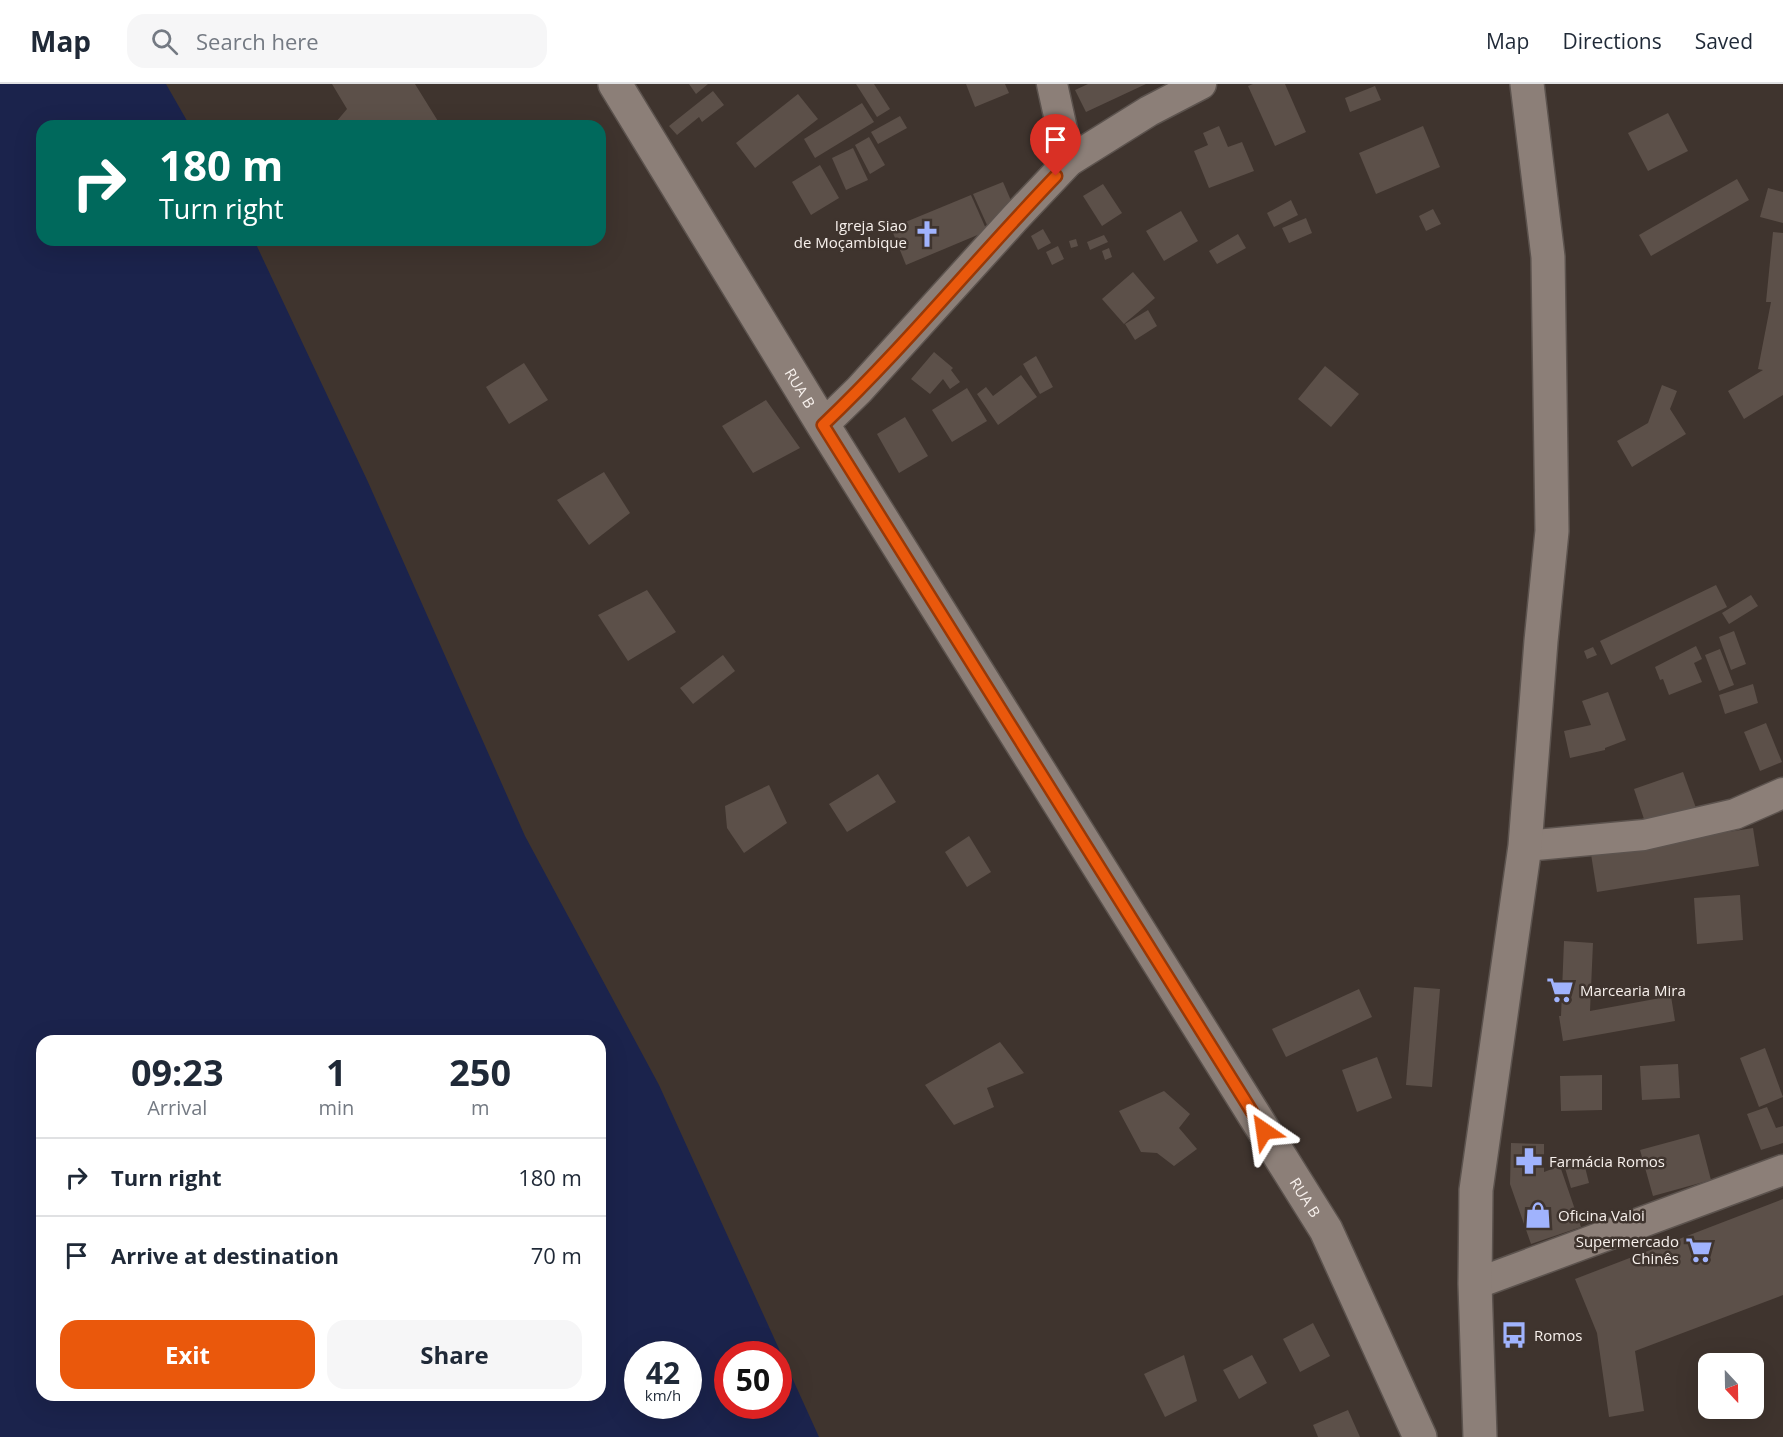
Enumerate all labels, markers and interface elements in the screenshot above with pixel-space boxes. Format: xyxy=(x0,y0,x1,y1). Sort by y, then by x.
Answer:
search box xyxy=(127,14,547,68)
text: Map xyxy=(30,22,91,60)
icon: search xyxy=(148,25,181,58)
text: Search here xyxy=(196,26,319,56)
text: Map xyxy=(1486,27,1529,55)
text: Directions xyxy=(1562,27,1662,55)
text: Saved xyxy=(1695,27,1753,55)
pin xyxy=(1030,114,1081,176)
icon: arrive xyxy=(1039,123,1072,156)
text: 180 m xyxy=(159,136,283,193)
icon: right xyxy=(60,144,138,222)
text: Turn right xyxy=(159,190,284,227)
place label: Igreja Siao de Moçambique xyxy=(794,215,907,252)
church icon: Igreja Siao de Moçambique xyxy=(912,219,942,249)
street label: RUA B xyxy=(781,364,820,412)
supermarket icon: Marcearia Mira xyxy=(1545,975,1575,1005)
place label: Marcearia Mira xyxy=(1580,980,1686,1000)
text: 09:23 xyxy=(131,1048,224,1097)
text: 1 xyxy=(326,1048,347,1097)
text: 250 xyxy=(449,1048,511,1097)
text: Arrival xyxy=(147,1094,207,1121)
text: min xyxy=(318,1094,354,1121)
text: m xyxy=(471,1094,489,1121)
position arrow xyxy=(1232,1099,1296,1163)
pharmacy icon: Farmácia Romos xyxy=(1514,1146,1544,1176)
place label: Farmácia Romos xyxy=(1549,1151,1665,1171)
icon: right xyxy=(60,1161,93,1194)
text: Turn right xyxy=(111,1162,222,1192)
text: 180 m xyxy=(518,1162,582,1192)
street label: RUA B xyxy=(1286,1174,1325,1221)
shop icon: Oficina Valoi xyxy=(1523,1200,1553,1230)
place label: Oficina Valoi xyxy=(1558,1205,1645,1225)
place label: Supermercado Chinês xyxy=(1576,1231,1679,1268)
supermarket icon: Supermercado Chinês xyxy=(1684,1235,1714,1265)
icon: arrive xyxy=(60,1239,93,1272)
text: Arrive at destination xyxy=(111,1240,339,1270)
text: 70 m xyxy=(531,1240,582,1270)
button: Exit xyxy=(60,1320,315,1389)
button: Share xyxy=(327,1320,582,1389)
bus stop icon: Romos xyxy=(1499,1320,1529,1350)
place label: Romos xyxy=(1534,1325,1582,1345)
speed limit sign: 50 xyxy=(714,1341,792,1419)
text: 42 xyxy=(646,1352,680,1393)
north arrow xyxy=(1698,1353,1764,1419)
map controls xyxy=(1698,1353,1764,1419)
text: km/h xyxy=(645,1385,681,1405)

